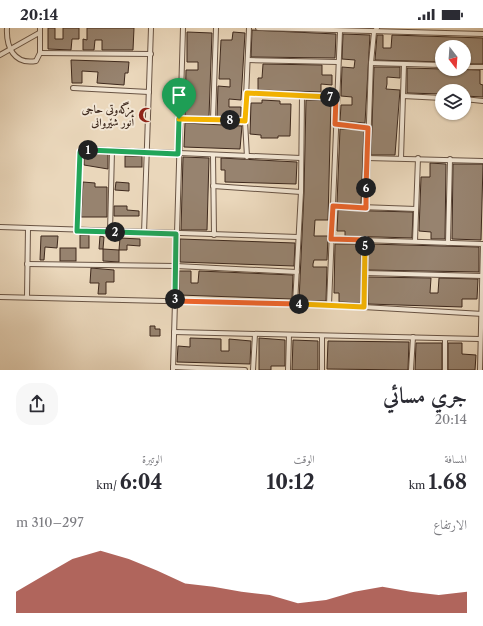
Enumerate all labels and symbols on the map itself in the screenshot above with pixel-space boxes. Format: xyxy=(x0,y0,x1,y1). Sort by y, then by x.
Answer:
north arrow xyxy=(435,40,471,76)
pin xyxy=(162,78,196,119)
pin: 7 xyxy=(320,87,340,107)
place label: مزگەوتی حاجی أنور شێروانی xyxy=(81,101,134,130)
mosque icon: مزگەوتی حاجی أنور شێروانی xyxy=(137,106,155,124)
pin: 8 xyxy=(220,110,240,130)
pin: 1 xyxy=(78,140,98,160)
pin: 6 xyxy=(356,178,376,198)
pin: 2 xyxy=(105,222,125,242)
pin: 5 xyxy=(355,236,375,256)
pin: 3 xyxy=(165,289,185,309)
pin: 4 xyxy=(289,294,309,314)

